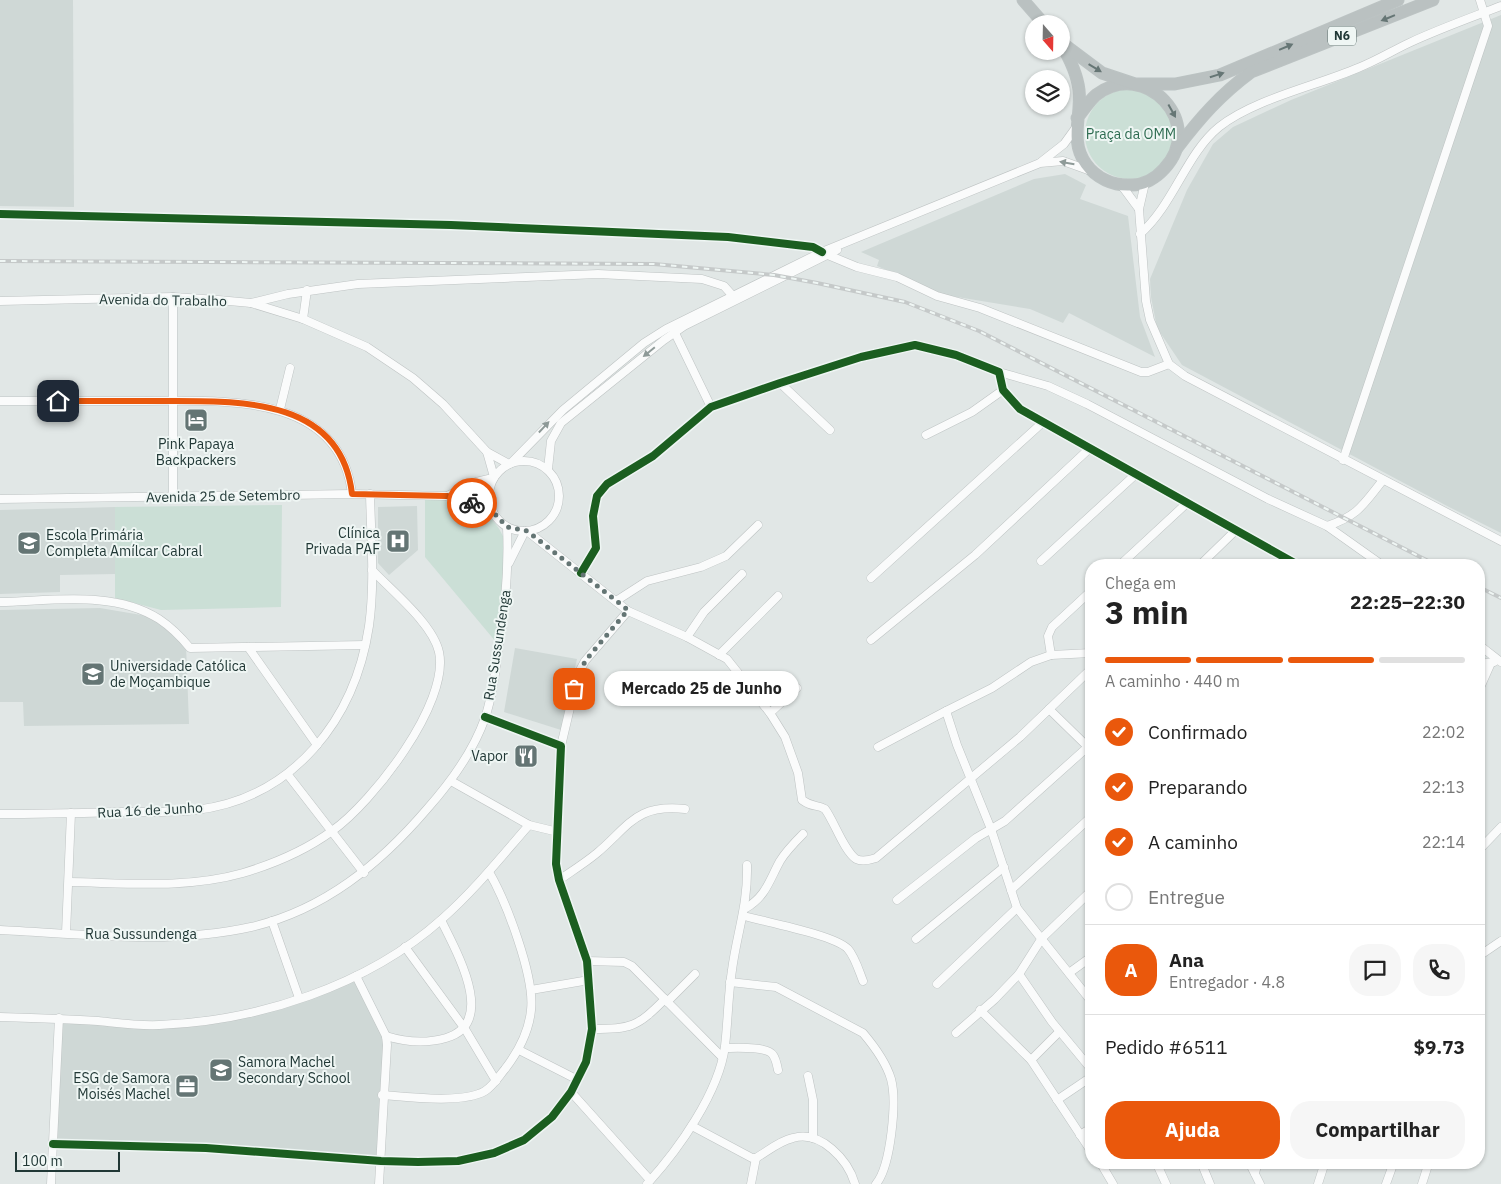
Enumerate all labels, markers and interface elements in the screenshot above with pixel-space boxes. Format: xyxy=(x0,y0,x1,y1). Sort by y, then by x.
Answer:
north arrow xyxy=(1025,15,1070,60)
map controls xyxy=(1025,15,1070,115)
one-way arrow xyxy=(1380,15,1395,22)
road number: N6 xyxy=(1328,27,1356,46)
one-way arrow xyxy=(1279,42,1293,50)
one-way arrow xyxy=(1088,64,1101,73)
button: layers xyxy=(1025,70,1070,115)
one-way arrow xyxy=(1210,71,1225,79)
one-way arrow xyxy=(1167,105,1176,118)
park label: Praça da OMM xyxy=(1086,125,1176,143)
one-way arrow xyxy=(1059,158,1075,166)
street label: Avenida do Trabalho xyxy=(99,290,227,310)
one-way arrow xyxy=(643,346,656,357)
pin xyxy=(37,380,79,422)
icon: home xyxy=(44,387,72,415)
hotel icon: Pink Papaya Backpackers xyxy=(183,407,209,433)
one-way arrow xyxy=(538,422,550,434)
place label: Pink Papaya Backpackers xyxy=(156,435,236,469)
courier xyxy=(447,478,497,528)
street label: Avenida 25 de Setembro xyxy=(146,486,300,506)
icon: bike xyxy=(458,489,486,517)
place label: Clínica Privada PAF xyxy=(305,524,381,558)
place label: Escola Primária Completa Amílcar Cabral xyxy=(46,526,202,560)
hospital icon: Clínica Privada PAF xyxy=(385,528,411,554)
school or university icon: Escola Primária Completa Amílcar Cabral xyxy=(16,530,42,556)
text: Chega em xyxy=(1105,573,1176,593)
street label: Rua Sussundenga xyxy=(479,588,515,702)
text: 22:25–22:30 xyxy=(1350,590,1465,614)
text: 3 min xyxy=(1105,591,1189,633)
place label: Universidade Católica de Moçambique xyxy=(110,657,247,691)
school or university icon: Universidade Católica de Moçambique xyxy=(80,661,106,687)
pin xyxy=(553,668,595,710)
text: A caminho · 440 m xyxy=(1105,671,1240,691)
callout: Mercado 25 de Junho xyxy=(604,672,799,706)
icon: bag xyxy=(560,675,588,703)
text: Mercado 25 de Junho xyxy=(621,678,782,698)
icon: check xyxy=(1105,718,1133,746)
text: Confirmado xyxy=(1148,720,1247,744)
text: 22:02 xyxy=(1422,722,1465,742)
restaurant icon: Vapor xyxy=(513,743,539,769)
place label: Vapor xyxy=(471,747,508,765)
icon: check xyxy=(1105,773,1133,801)
text: Preparando xyxy=(1148,775,1247,799)
text: 22:13 xyxy=(1422,777,1465,797)
street label: Rua 16 de Junho xyxy=(97,798,203,822)
icon: check xyxy=(1105,828,1133,856)
text: A caminho xyxy=(1148,830,1238,854)
text: 22:14 xyxy=(1422,832,1465,852)
text: Entregue xyxy=(1148,885,1225,909)
street label: Rua Sussundenga xyxy=(85,925,197,943)
button: chat xyxy=(1349,944,1401,996)
button: phone xyxy=(1413,944,1465,996)
text: Ana xyxy=(1169,948,1204,972)
text: A xyxy=(1124,958,1138,982)
text: Entregador · 4.8 xyxy=(1169,972,1285,992)
text: Pedido #6511 xyxy=(1105,1035,1228,1059)
text: $9.73 xyxy=(1413,1035,1465,1059)
place label: Samora Machel Secondary School xyxy=(238,1053,351,1087)
school or university icon: Samora Machel Secondary School xyxy=(208,1057,234,1083)
place label: ESG de Samora Moisés Machel xyxy=(73,1069,171,1103)
office icon: ESG de Samora Moisés Machel xyxy=(174,1073,200,1099)
button: Ajuda xyxy=(1105,1101,1280,1159)
button: Compartilhar xyxy=(1290,1101,1465,1159)
scale bar xyxy=(15,1149,120,1172)
text: 100 m xyxy=(22,1152,63,1170)

